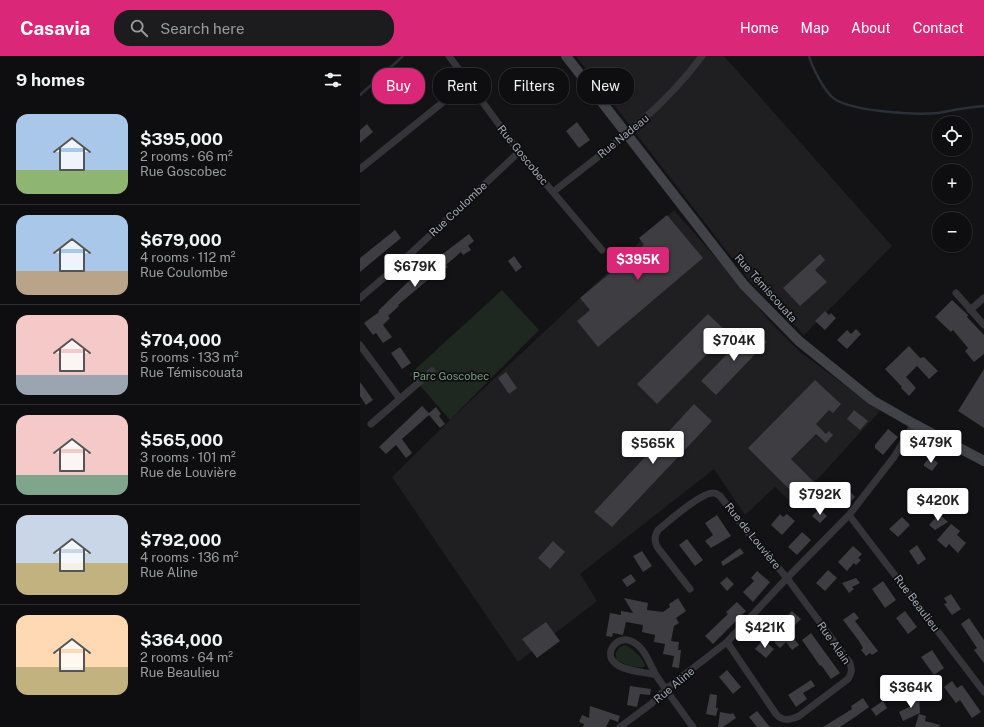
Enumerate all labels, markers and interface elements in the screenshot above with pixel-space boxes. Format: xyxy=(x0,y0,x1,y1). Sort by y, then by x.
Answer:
search box xyxy=(114,10,394,46)
text: Casavia xyxy=(20,17,90,39)
icon: search xyxy=(128,17,150,39)
text: Search here xyxy=(160,20,245,37)
text: Home xyxy=(740,20,779,36)
text: Map xyxy=(801,20,829,36)
text: About xyxy=(851,20,891,36)
text: Contact xyxy=(913,20,964,36)
chip: Buy xyxy=(372,68,425,104)
chip: Rent xyxy=(433,68,491,104)
chip: Filters xyxy=(499,68,569,104)
chip: New xyxy=(577,68,634,104)
icon: filters xyxy=(322,69,344,91)
text: 9 homes xyxy=(16,70,85,90)
street label: Rue Nadeau xyxy=(595,112,651,160)
map controls xyxy=(932,116,972,252)
button: locate xyxy=(932,116,972,156)
street label: Rue Goscobec xyxy=(495,123,551,187)
text: $395,000 xyxy=(140,129,223,149)
icon: home xyxy=(48,130,96,178)
text: 2 rooms · 66 m² xyxy=(140,149,233,164)
text: Rue Goscobec xyxy=(140,164,227,179)
button: + xyxy=(932,164,972,204)
street label: Rue Coulombe xyxy=(427,179,489,239)
button: − xyxy=(932,212,972,252)
text: $679,000 xyxy=(140,230,222,250)
icon: home xyxy=(48,231,96,279)
pin: $395K xyxy=(610,247,666,281)
text: 4 rooms · 112 m² xyxy=(140,250,235,265)
text: $395K xyxy=(616,252,660,267)
street label: Rue Témiscouata xyxy=(732,252,800,324)
pin: $679K xyxy=(387,254,443,288)
text: $679K xyxy=(393,259,437,274)
text: Rue Coulombe xyxy=(140,265,228,280)
pin: $704K xyxy=(706,328,762,362)
text: $704,000 xyxy=(140,330,222,350)
icon: home xyxy=(48,331,96,379)
text: $704K xyxy=(712,333,756,348)
text: 5 rooms · 133 m² xyxy=(140,350,239,365)
text: Rue Témiscouata xyxy=(140,365,243,380)
park label: Parc Goscobec xyxy=(413,370,489,382)
text: $565,000 xyxy=(140,430,223,450)
pin: $479K xyxy=(903,430,959,464)
icon: home xyxy=(48,431,96,479)
pin: $565K xyxy=(625,431,681,465)
text: $479K xyxy=(909,435,953,450)
text: $565K xyxy=(631,436,675,451)
text: 3 rooms · 101 m² xyxy=(140,450,236,465)
text: Rue de Louvière xyxy=(140,465,236,480)
pin: $792K xyxy=(792,482,848,516)
text: $792K xyxy=(798,487,842,502)
pin: $420K xyxy=(910,488,966,522)
text: $420K xyxy=(916,493,960,508)
street label: Rue de Louvière xyxy=(723,501,783,571)
text: $792,000 xyxy=(140,530,222,550)
icon: home xyxy=(48,531,96,579)
text: 4 rooms · 136 m² xyxy=(140,550,239,565)
text: Rue Aline xyxy=(140,565,198,580)
street label: Rue Beaulieu xyxy=(892,573,942,633)
pin: $421K xyxy=(737,615,793,649)
text: $421K xyxy=(745,620,785,635)
street label: Rue Alain xyxy=(815,620,853,666)
text: $364,000 xyxy=(140,630,223,650)
icon: home xyxy=(48,631,96,679)
text: 2 rooms · 64 m² xyxy=(140,650,233,665)
text: Rue Beaulieu xyxy=(140,665,220,680)
street label: Rue Aline xyxy=(651,665,697,705)
pin: $364K xyxy=(883,675,939,709)
text: $364K xyxy=(889,680,933,695)

